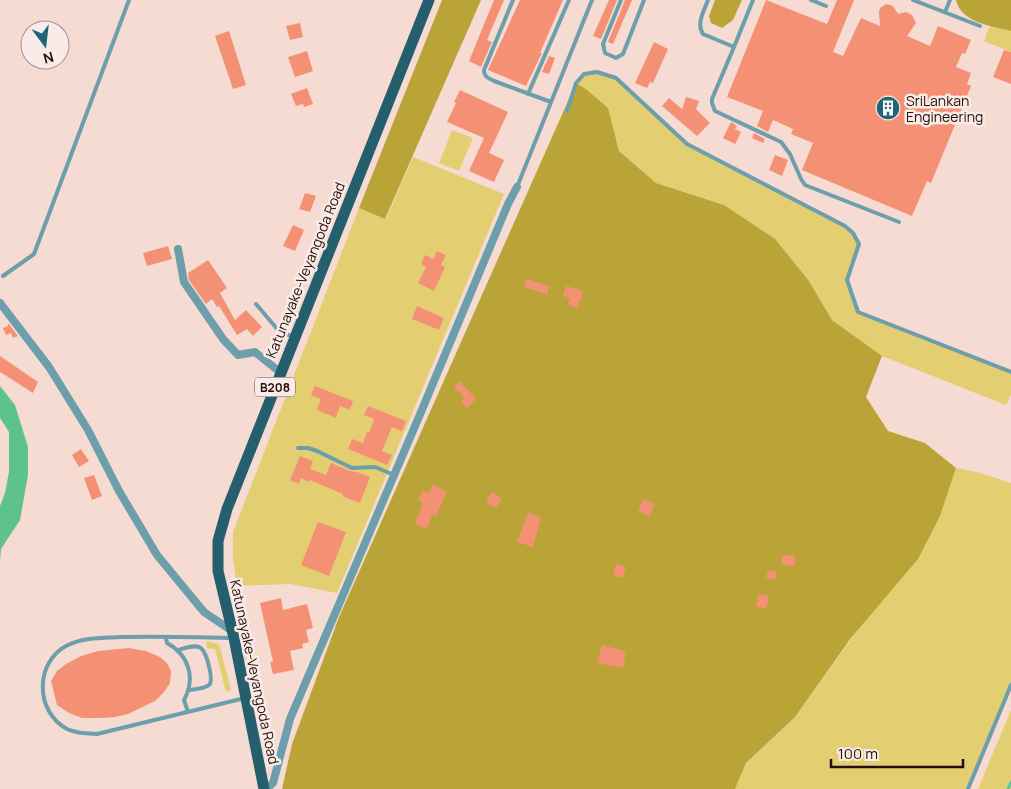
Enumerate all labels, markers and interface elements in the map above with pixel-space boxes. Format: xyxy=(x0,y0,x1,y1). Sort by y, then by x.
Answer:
north arrow xyxy=(20,20,70,70)
text: N xyxy=(41,48,56,69)
place label: SriLankan Engineering xyxy=(906,91,983,126)
building icon: SriLankan Engineering xyxy=(875,95,901,121)
street label: Katunayake-Veyangoda Road xyxy=(261,179,349,361)
road number: B208 xyxy=(255,378,295,397)
street label: Katunayake-Veyangoda Road xyxy=(226,578,284,766)
scale bar xyxy=(831,736,964,768)
text: 100 m xyxy=(838,743,878,764)

